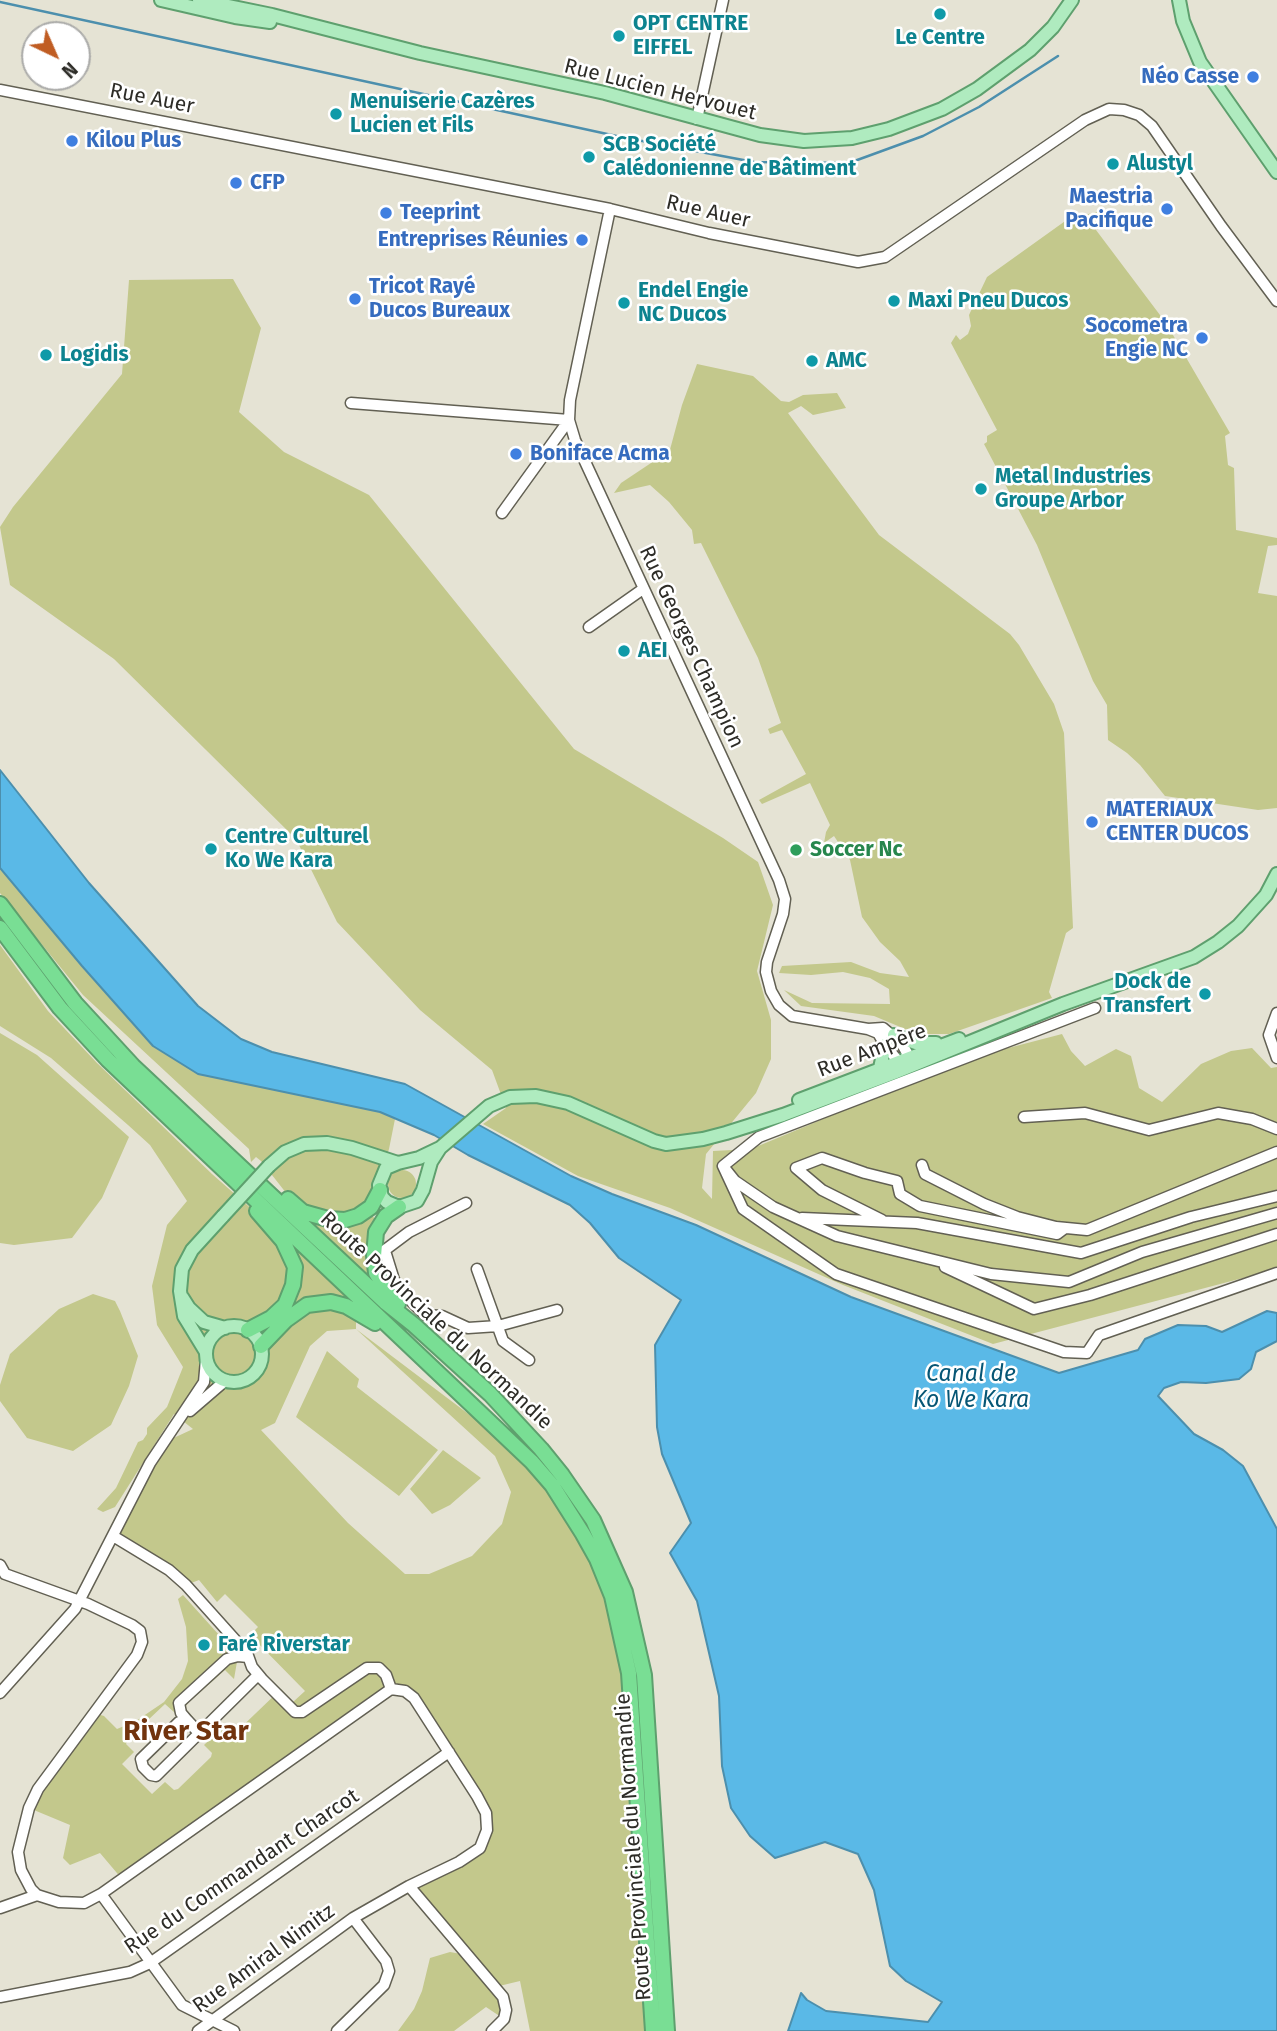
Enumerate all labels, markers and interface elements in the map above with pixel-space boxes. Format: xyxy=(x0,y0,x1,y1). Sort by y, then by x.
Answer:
marker: Le Centre xyxy=(932,6,948,22)
place label: OPT CENTRE EIFFEL xyxy=(633,11,748,61)
north arrow xyxy=(21,21,91,91)
place label: Le Centre xyxy=(895,25,985,51)
marker: OPT CENTRE EIFFEL xyxy=(611,28,627,44)
street label: Rue Lucien Hervouet xyxy=(561,54,759,126)
text: N xyxy=(57,57,82,83)
place label: Néo Casse xyxy=(1141,64,1239,90)
marker: Néo Casse xyxy=(1245,69,1261,85)
street label: Rue Auer xyxy=(108,78,196,120)
place label: Menuiserie Cazères Lucien et Fils xyxy=(350,89,535,139)
marker: Menuiserie Cazères Lucien et Fils xyxy=(328,106,344,122)
place label: Kilou Plus xyxy=(86,128,181,154)
place label: SCB Société Calédonienne de Bâtiment xyxy=(603,132,856,182)
marker: Kilou Plus xyxy=(64,133,80,149)
marker: SCB Société Calédonienne de Bâtiment xyxy=(581,149,597,165)
place label: Alustyl xyxy=(1127,151,1193,177)
marker: Alustyl xyxy=(1105,156,1121,172)
place label: CFP xyxy=(250,170,285,196)
marker: CFP xyxy=(228,175,244,191)
place label: Maestria Pacifique xyxy=(1065,184,1153,234)
street label: Rue Auer xyxy=(663,190,753,234)
place label: Teeprint xyxy=(400,200,480,226)
marker: Maestria Pacifique xyxy=(1159,201,1175,217)
marker: Teeprint xyxy=(378,205,394,221)
place label: Entreprises Réunies xyxy=(378,227,568,253)
marker: Entreprises Réunies xyxy=(574,232,590,248)
place label: Tricot Rayé Ducos Bureaux xyxy=(369,274,510,324)
place label: Endel Engie NC Ducos xyxy=(638,278,748,328)
place label: Maxi Pneu Ducos xyxy=(908,288,1068,314)
marker: Tricot Rayé Ducos Bureaux xyxy=(347,291,363,307)
marker: Maxi Pneu Ducos xyxy=(886,293,902,309)
marker: Endel Engie NC Ducos xyxy=(616,295,632,311)
place label: Socometra Engie NC xyxy=(1085,313,1188,363)
marker: Socometra Engie NC xyxy=(1194,330,1210,346)
place label: Logidis xyxy=(60,342,129,368)
marker: Logidis xyxy=(38,347,54,363)
place label: AMC xyxy=(826,348,867,374)
marker: AMC xyxy=(804,353,820,369)
place label: Boniface Acma xyxy=(530,441,670,467)
marker: Boniface Acma xyxy=(508,446,524,462)
place label: Metal Industries Groupe Arbor xyxy=(995,464,1151,514)
marker: Metal Industries Groupe Arbor xyxy=(973,481,989,497)
street label: Rue Georges Champion xyxy=(633,542,749,752)
place label: AEI xyxy=(638,638,668,664)
marker: AEI xyxy=(616,643,632,659)
place label: MATERIAUX CENTER DUCOS xyxy=(1106,797,1249,847)
marker: MATERIAUX CENTER DUCOS xyxy=(1084,814,1100,830)
place label: Centre Culturel Ko We Kara xyxy=(225,824,369,874)
place label: Soccer Nc xyxy=(810,837,903,863)
marker: Centre Culturel Ko We Kara xyxy=(203,841,219,857)
marker: Soccer Nc xyxy=(788,842,804,858)
place label: Dock de Transfert xyxy=(1103,969,1191,1019)
marker: Dock de Transfert xyxy=(1197,986,1213,1002)
street label: Rue Ampère xyxy=(814,1019,930,1083)
street label: Route Provinciale du Normandie xyxy=(315,1207,557,1435)
water label: Canal de Ko We Kara xyxy=(913,1361,1029,1415)
place label: Faré Riverstar xyxy=(218,1632,350,1658)
marker: Faré Riverstar xyxy=(196,1637,212,1653)
street label: Route Provinciale du Normandie xyxy=(611,1692,657,2002)
district label: River Star xyxy=(123,1715,249,1749)
street label: Rue du Commandant Charcot xyxy=(120,1784,364,1960)
street label: Rue Amiral Nimitz xyxy=(188,1899,340,2019)

